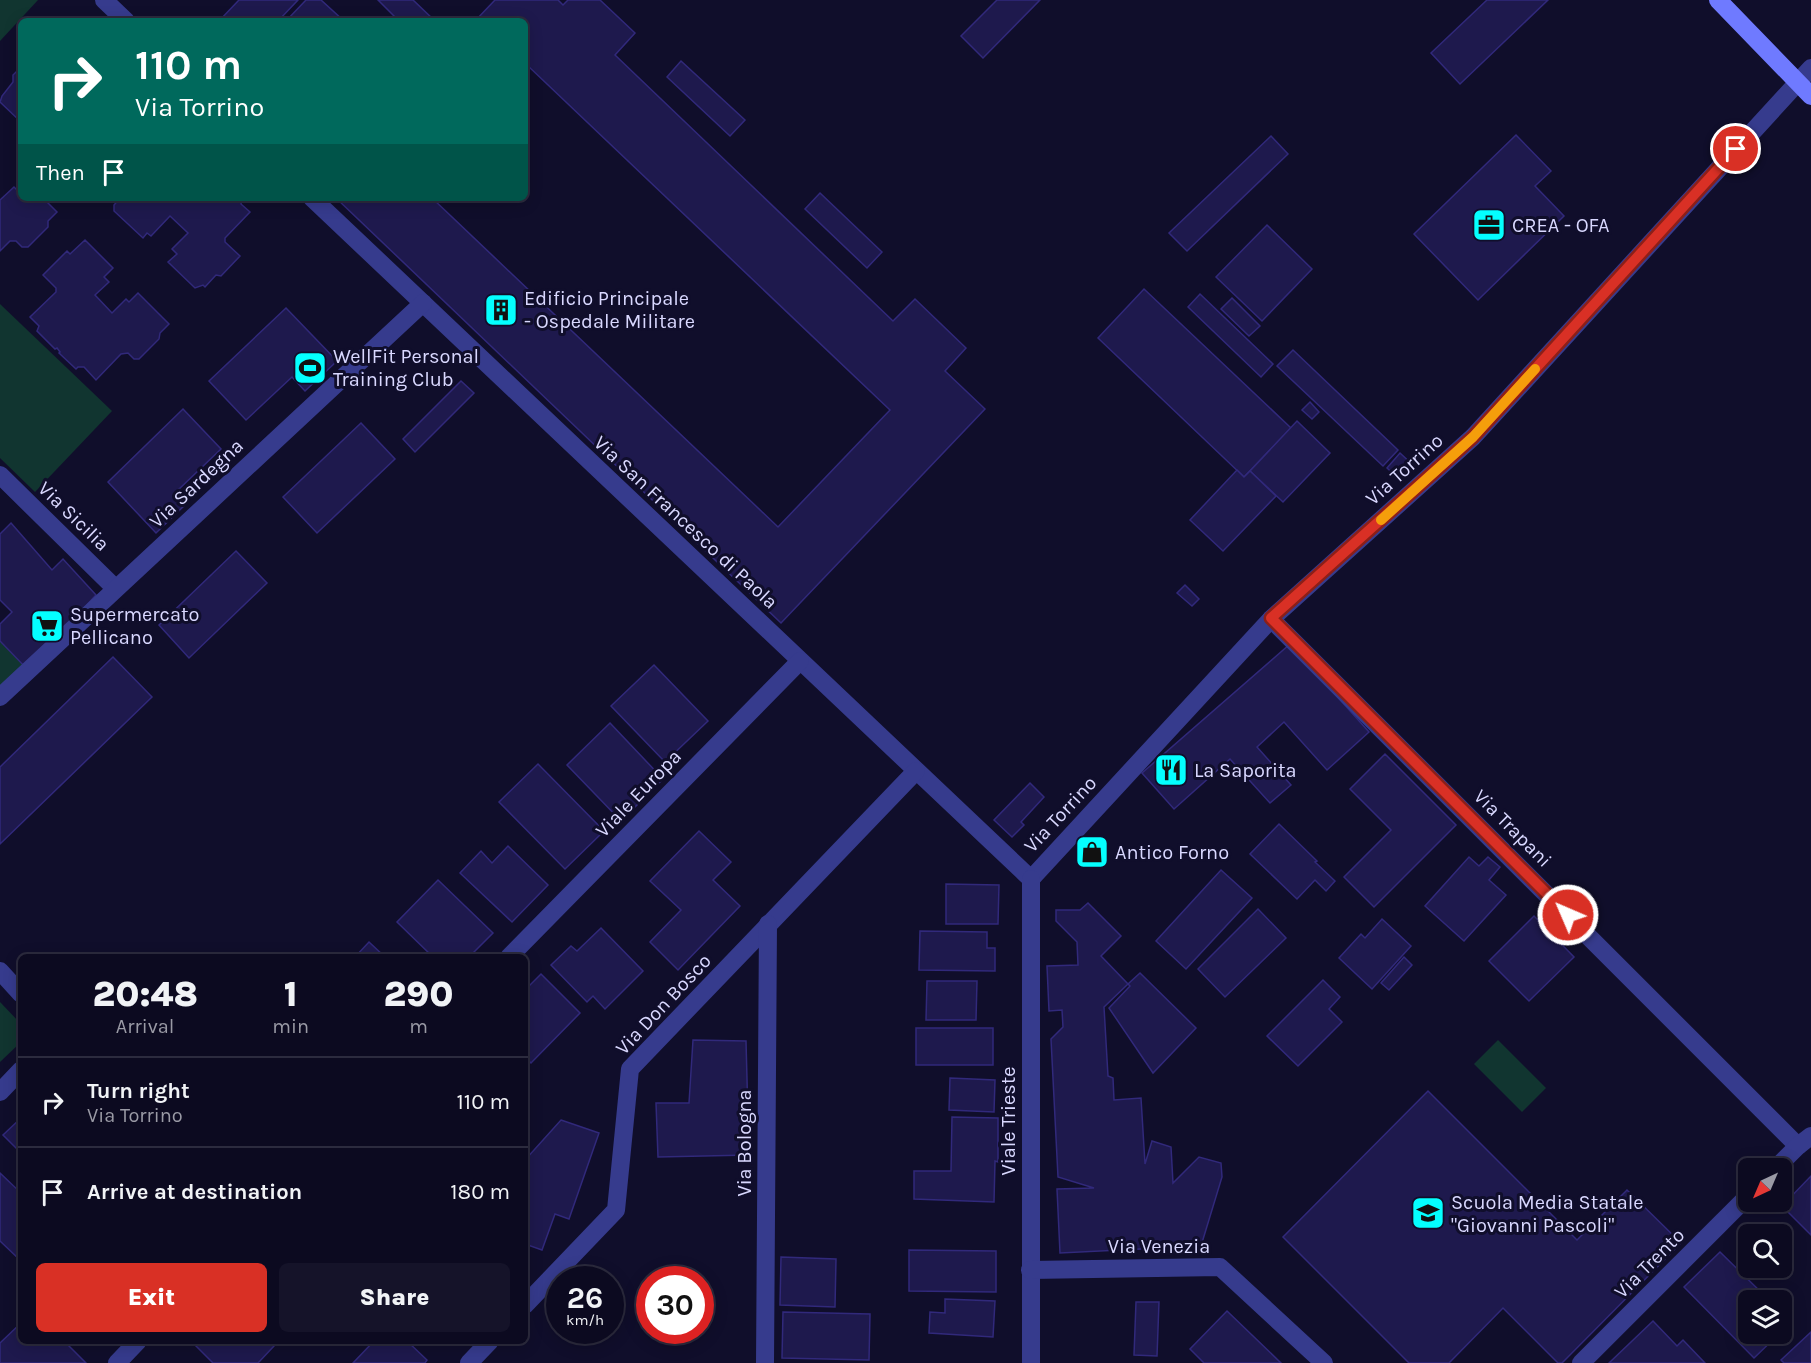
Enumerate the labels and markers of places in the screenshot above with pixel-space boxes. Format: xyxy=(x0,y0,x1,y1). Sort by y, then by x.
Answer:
pin xyxy=(1710,123,1761,174)
office icon: CREA - OFA xyxy=(1471,207,1507,243)
place label: CREA - OFA xyxy=(1512,214,1609,237)
place label: Edificio Principale - Ospedale Militare xyxy=(524,287,695,333)
building icon: Edificio Principale - Ospedale Militare xyxy=(483,292,519,328)
place label: WellFit Personal Training Club xyxy=(333,345,479,391)
sports icon: WellFit Personal Training Club xyxy=(292,350,328,386)
place label: Supermercato Pellicano xyxy=(70,603,199,649)
supermarket icon: Supermercato Pellicano xyxy=(29,608,65,644)
restaurant icon: La Saporita xyxy=(1153,752,1189,788)
place label: La Saporita xyxy=(1194,759,1297,782)
shop icon: Antico Forno xyxy=(1074,834,1110,870)
place label: Antico Forno xyxy=(1115,841,1229,864)
place label: Scuola Media Statale "Giovanni Pascoli" xyxy=(1451,1191,1644,1237)
school or university icon: Scuola Media Statale "Giovanni Pascoli" xyxy=(1410,1195,1446,1231)

